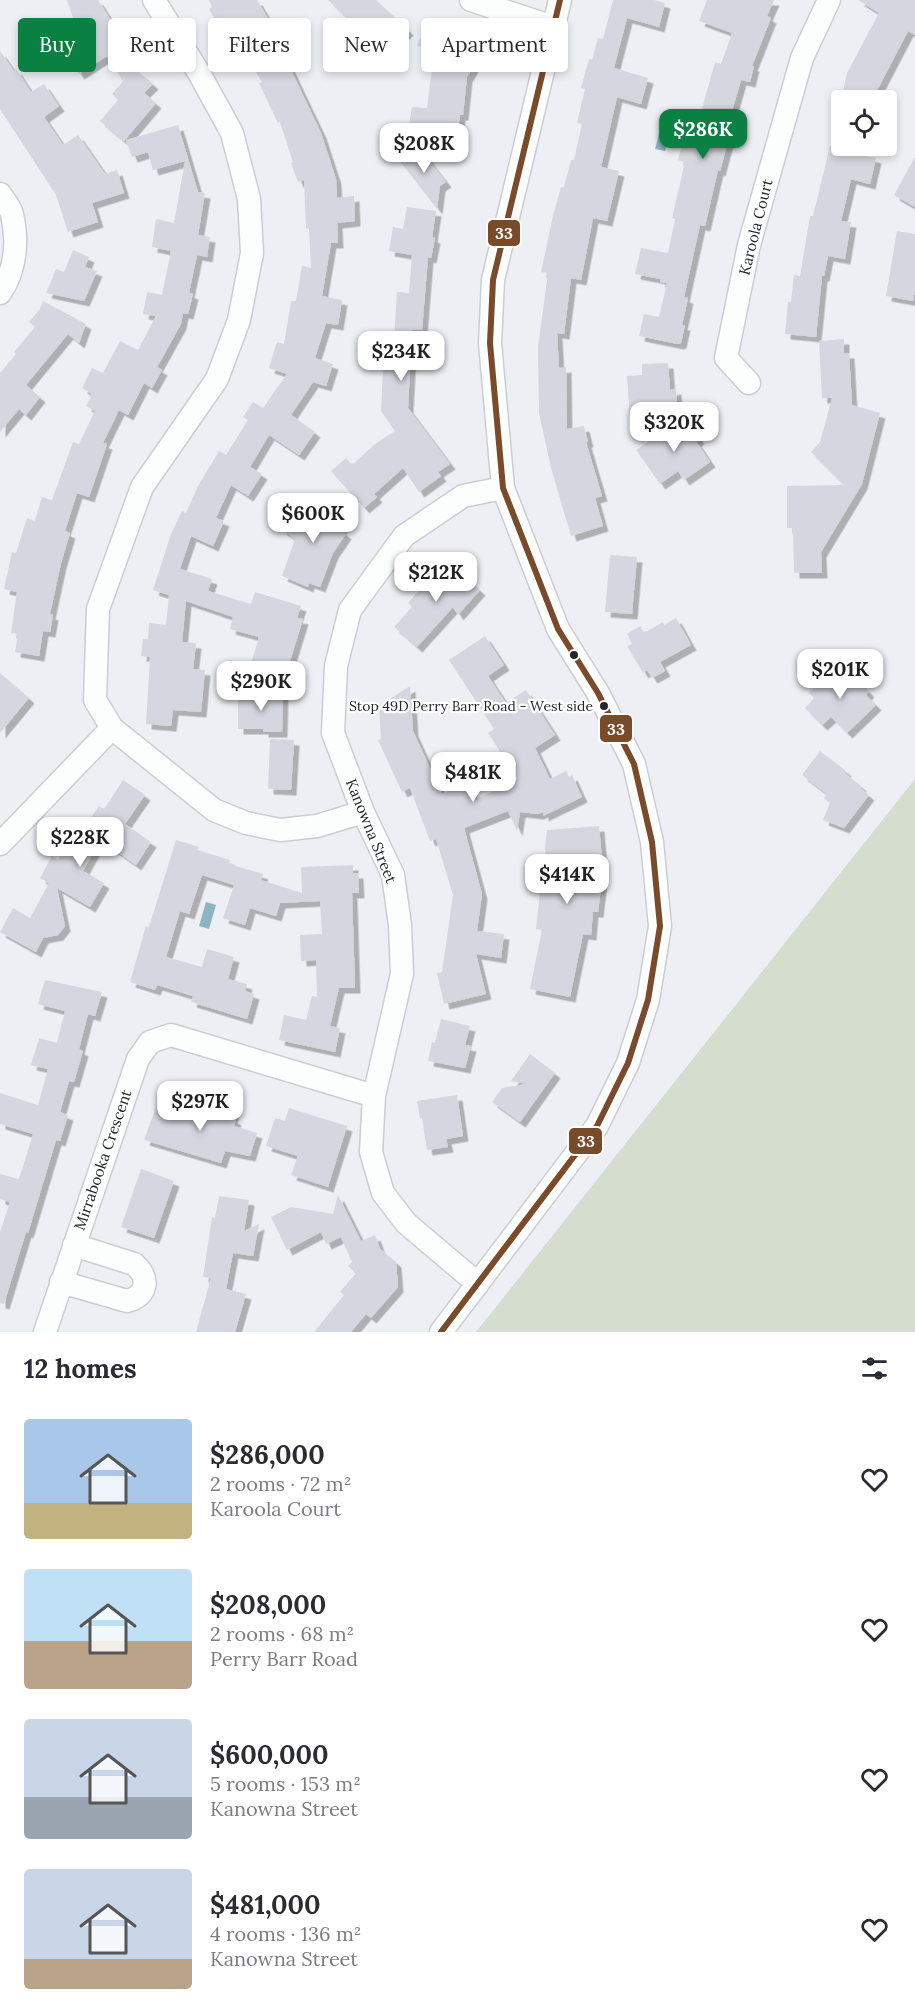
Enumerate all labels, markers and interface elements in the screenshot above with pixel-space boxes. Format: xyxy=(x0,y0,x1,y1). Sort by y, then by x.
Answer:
chip: Buy xyxy=(18,18,96,72)
chip: Rent xyxy=(108,18,196,72)
chip: Filters xyxy=(208,18,311,72)
chip: New xyxy=(323,18,409,72)
chip: Apartment xyxy=(421,18,568,72)
map controls xyxy=(831,90,897,156)
button: locate xyxy=(831,90,897,156)
pin: $286K xyxy=(661,109,745,160)
text: $286K xyxy=(673,116,733,141)
pin: $208K xyxy=(382,123,466,174)
text: $208K xyxy=(394,130,454,155)
street label: Karoola Court xyxy=(734,177,777,277)
line badge: 33 xyxy=(487,219,521,247)
text: 33 xyxy=(495,223,513,243)
pin: $234K xyxy=(359,331,443,382)
text: $234K xyxy=(372,338,430,363)
pin: $320K xyxy=(632,402,716,453)
text: $320K xyxy=(644,409,704,434)
pin: $600K xyxy=(271,493,355,544)
text: $600K xyxy=(282,500,344,525)
pin: $212K xyxy=(394,552,478,603)
text: $212K xyxy=(408,559,464,584)
unlabelled marker xyxy=(568,649,580,661)
pin: $201K xyxy=(798,649,882,700)
text: $201K xyxy=(811,656,869,681)
pin: $290K xyxy=(219,661,303,712)
text: $290K xyxy=(231,668,291,693)
place label: Stop 49D Perry Barr Road - West side xyxy=(349,697,593,715)
marker: Stop 49D Perry Barr Road - West side xyxy=(598,700,610,712)
line badge: 33 xyxy=(599,714,633,743)
text: 33 xyxy=(607,719,625,739)
pin: $481K xyxy=(431,752,515,803)
text: $481K xyxy=(445,759,501,784)
street label: Kanowna Street xyxy=(342,776,401,886)
pin: $228K xyxy=(38,817,122,868)
text: $228K xyxy=(51,824,109,849)
pin: $414K xyxy=(525,854,609,905)
text: $414K xyxy=(539,861,595,886)
pin: $297K xyxy=(158,1081,242,1132)
street label: Mirrabooka Crescent xyxy=(70,1087,136,1233)
text: $297K xyxy=(171,1088,229,1113)
line badge: 33 xyxy=(568,1127,603,1155)
text: 33 xyxy=(577,1131,595,1151)
text: 12 homes xyxy=(24,1352,137,1385)
icon: filters xyxy=(858,1352,891,1385)
text: $286,000 xyxy=(210,1438,325,1471)
icon: home xyxy=(72,1443,144,1515)
icon: heart xyxy=(858,1463,891,1496)
text: 2 rooms · 72 m² xyxy=(210,1471,351,1496)
text: Karoola Court xyxy=(210,1496,341,1521)
text: $208,000 xyxy=(210,1588,326,1621)
icon: home xyxy=(72,1593,144,1665)
icon: heart xyxy=(858,1613,891,1646)
text: 2 rooms · 68 m² xyxy=(210,1621,354,1646)
text: Perry Barr Road xyxy=(210,1646,358,1671)
text: $600,000 xyxy=(210,1738,329,1771)
icon: home xyxy=(72,1743,144,1815)
icon: heart xyxy=(858,1763,891,1796)
text: 5 rooms · 153 m² xyxy=(210,1771,361,1796)
text: Kanowna Street xyxy=(210,1796,358,1821)
text: $481,000 xyxy=(210,1888,321,1921)
icon: home xyxy=(72,1893,144,1965)
icon: heart xyxy=(858,1913,891,1946)
text: 4 rooms · 136 m² xyxy=(210,1921,362,1946)
text: Kanowna Street xyxy=(210,1946,358,1971)

